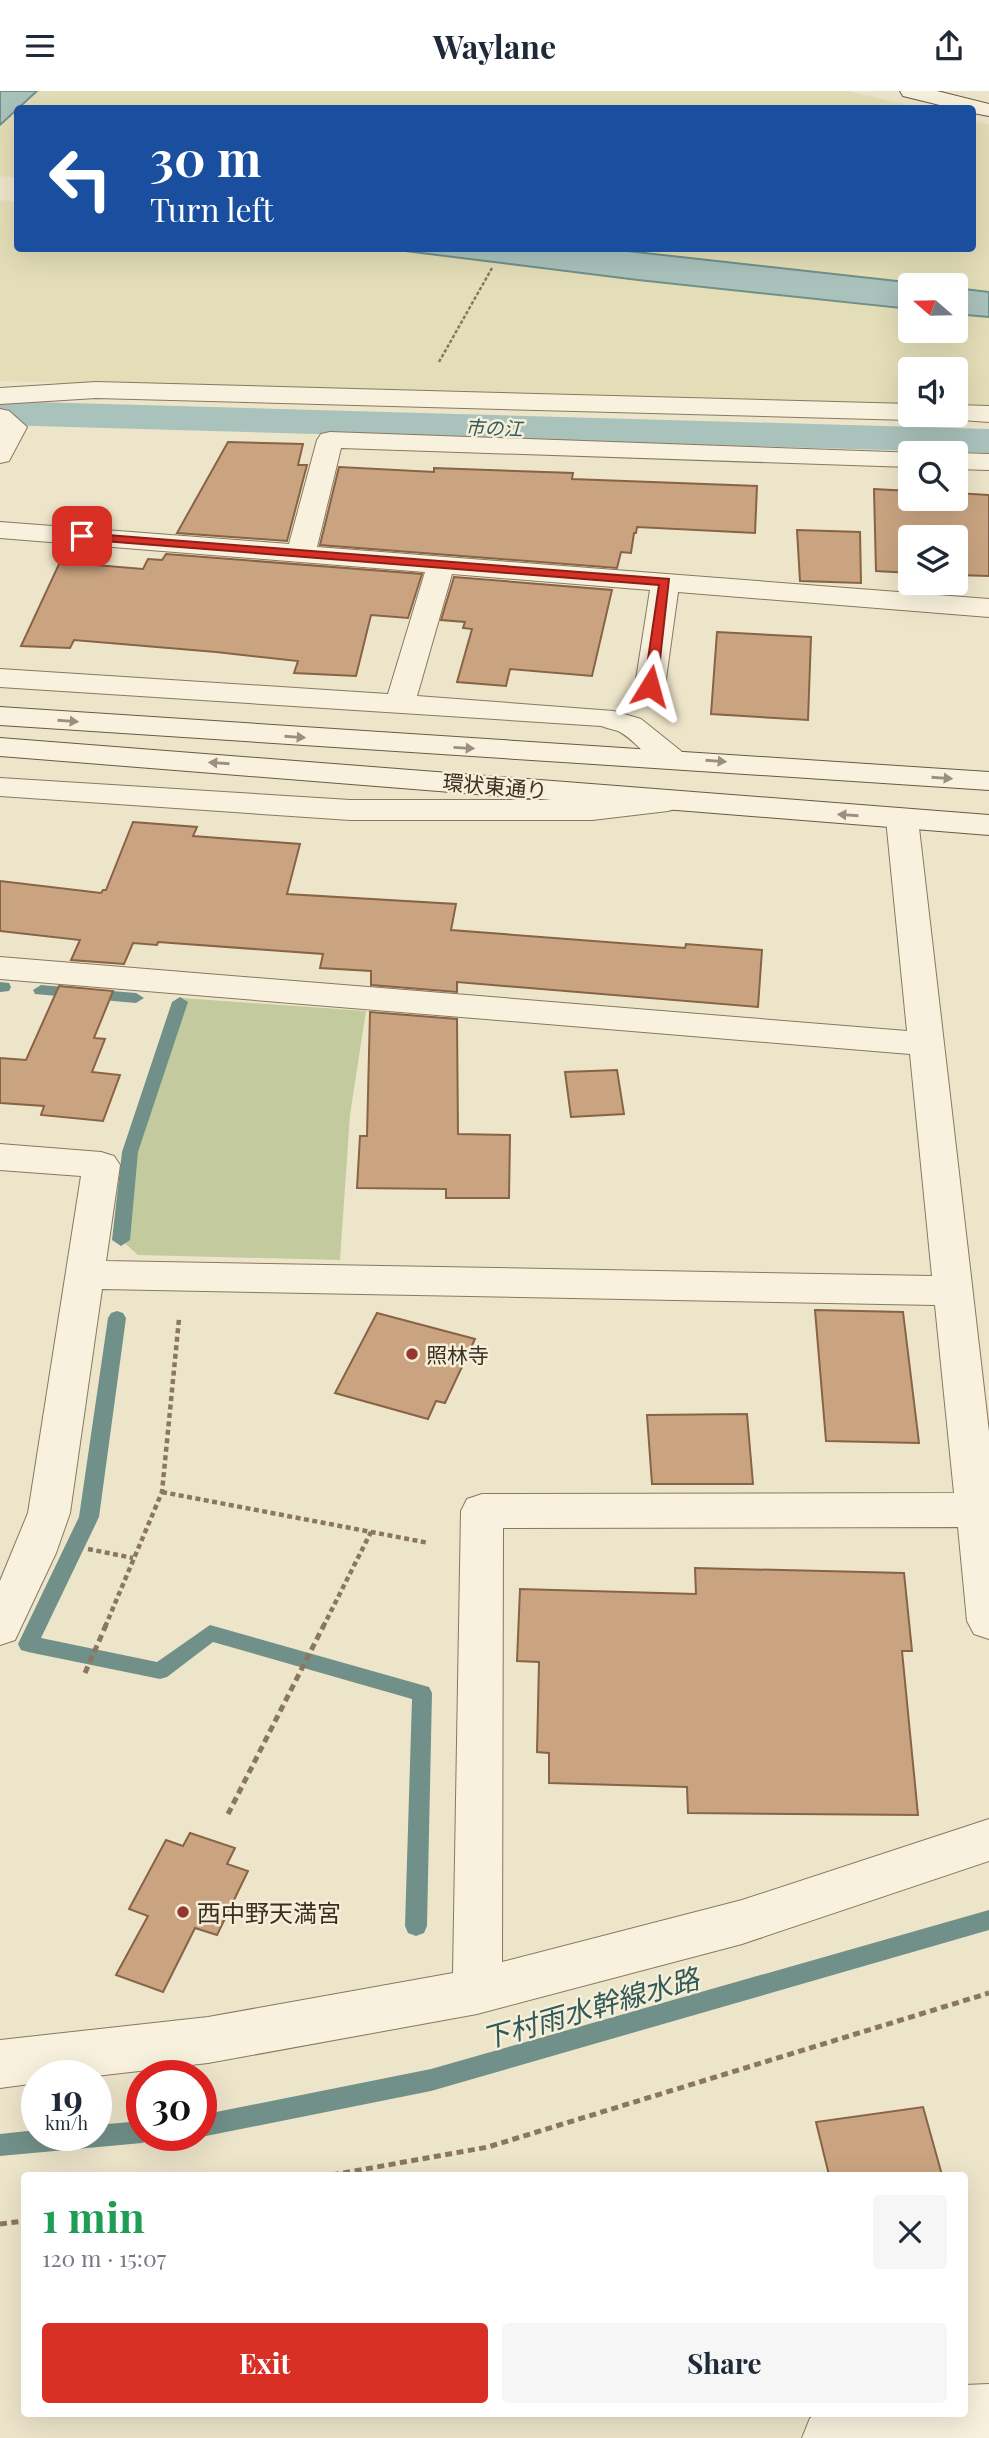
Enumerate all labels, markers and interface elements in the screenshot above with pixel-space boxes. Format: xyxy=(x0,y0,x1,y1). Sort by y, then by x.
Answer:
text: Waylane xyxy=(433,24,556,67)
icon: menu xyxy=(21,27,59,65)
icon: share xyxy=(930,27,968,65)
text: 30 m xyxy=(150,124,261,189)
icon: left xyxy=(35,133,126,224)
text: Turn left xyxy=(150,187,274,230)
north arrow xyxy=(898,273,968,343)
map controls xyxy=(898,273,968,595)
button: sound xyxy=(898,357,968,427)
water label: 市の江 xyxy=(465,413,525,441)
button: search xyxy=(898,441,968,511)
pin xyxy=(52,506,112,566)
icon: arrive xyxy=(63,517,101,555)
button: layers xyxy=(898,525,968,595)
position arrow xyxy=(613,649,687,723)
one-way arrow xyxy=(57,716,79,727)
one-way arrow xyxy=(284,732,306,743)
one-way arrow xyxy=(453,743,475,754)
one-way arrow xyxy=(705,756,727,767)
one-way arrow xyxy=(208,757,230,768)
street label: 環状東通り xyxy=(441,766,549,804)
one-way arrow xyxy=(932,773,954,784)
one-way arrow xyxy=(836,809,858,820)
place label: 照林寺 xyxy=(426,1340,489,1368)
marker: 照林寺 xyxy=(404,1346,420,1362)
place label: 西中野天満宮 xyxy=(197,1896,341,1928)
marker: 西中野天満宮 xyxy=(175,1904,191,1920)
water label: 下村雨水幹線水路 xyxy=(477,1958,705,2056)
speed limit sign: 30 xyxy=(126,2060,217,2151)
text: 19 xyxy=(50,2073,83,2120)
text: km/h xyxy=(45,2111,88,2135)
text: 1 min xyxy=(42,2188,145,2244)
button: close xyxy=(873,2195,947,2269)
text: 120 m · 15:07 xyxy=(42,2242,166,2273)
button: Exit xyxy=(42,2323,488,2403)
button: Share xyxy=(502,2323,947,2403)

